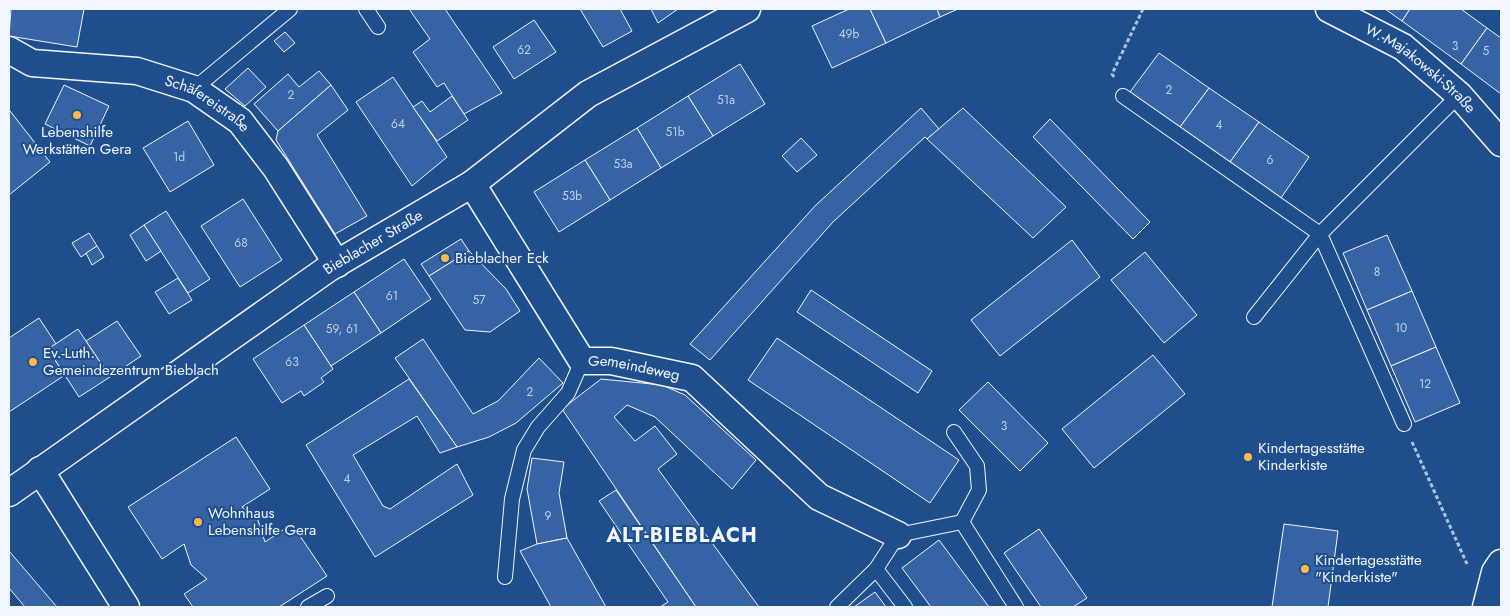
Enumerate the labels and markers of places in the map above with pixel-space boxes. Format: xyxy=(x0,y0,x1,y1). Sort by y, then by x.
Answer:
marker: Lebenshilfe Werkstätten Gera xyxy=(71,109,83,121)
place label: Lebenshilfe Werkstätten Gera xyxy=(22,121,132,160)
place label: Bieblacher Eck xyxy=(455,247,549,269)
marker: Bieblacher Eck xyxy=(439,252,451,264)
place label: Ev.-Luth. Gemeindezentrum Bieblach xyxy=(43,342,219,381)
marker: Ev.-Luth. Gemeindezentrum Bieblach xyxy=(27,356,39,368)
place label: Kindertagesstätte Kinderkiste xyxy=(1258,437,1365,476)
marker: Kindertagesstätte Kinderkiste xyxy=(1242,451,1254,463)
place label: Wohnhaus Lebenshilfe Gera xyxy=(208,502,316,541)
marker: Wohnhaus Lebenshilfe Gera xyxy=(192,516,204,528)
place label: Kindertagesstätte "Kinderkiste" xyxy=(1315,549,1422,588)
marker: Kindertagesstätte "Kinderkiste" xyxy=(1299,563,1311,575)

